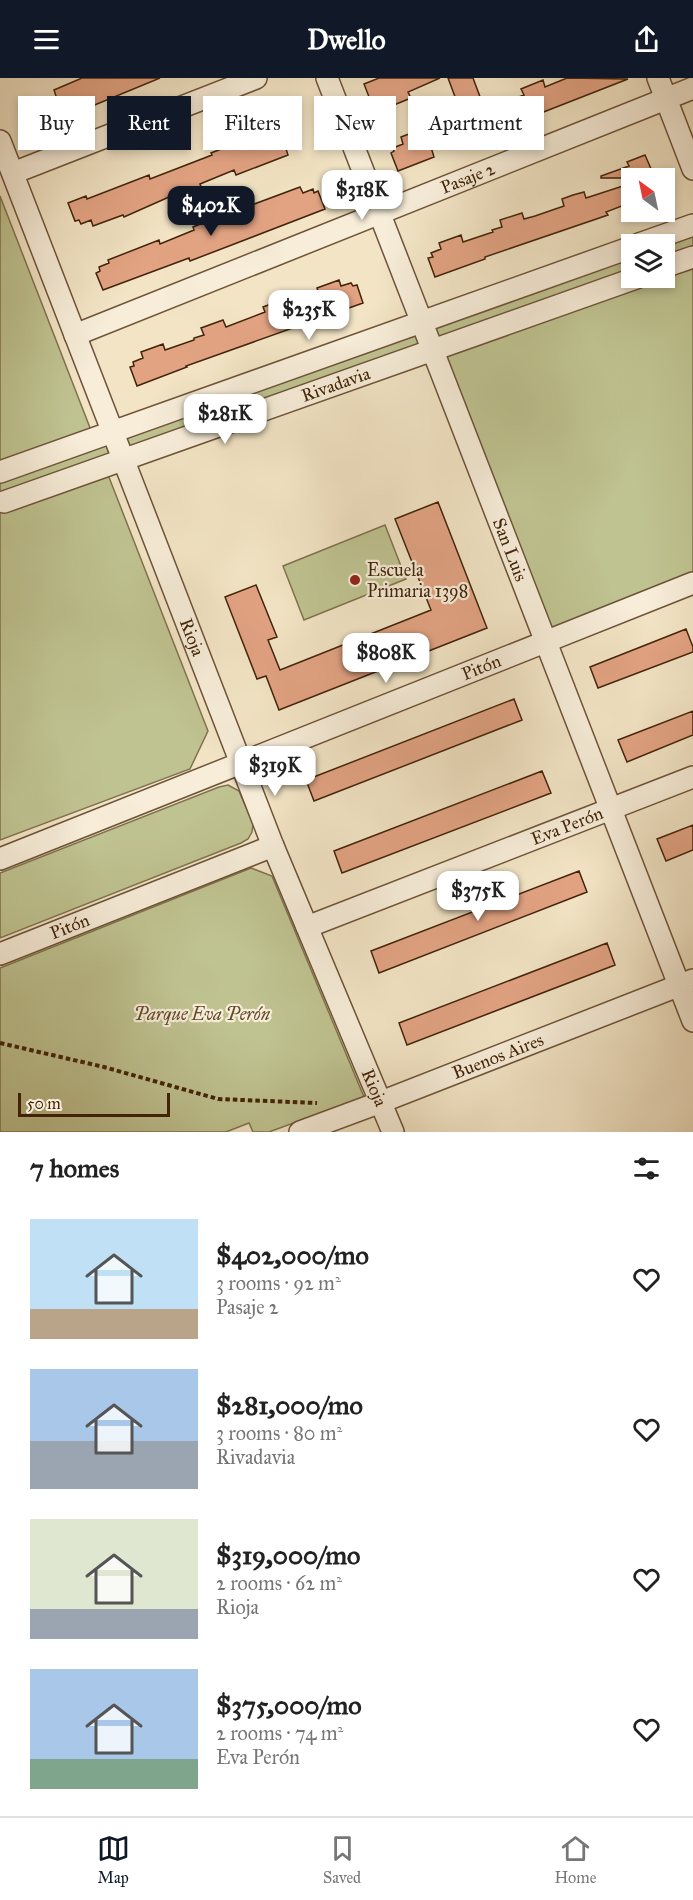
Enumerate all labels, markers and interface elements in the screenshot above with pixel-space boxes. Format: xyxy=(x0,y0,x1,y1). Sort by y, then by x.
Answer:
icon: menu xyxy=(30,23,63,56)
text: Dwello xyxy=(307,23,386,56)
icon: share xyxy=(630,23,663,56)
chip: Buy xyxy=(18,96,95,150)
chip: Rent xyxy=(107,96,191,150)
chip: Filters xyxy=(203,96,302,150)
chip: New xyxy=(314,96,396,150)
chip: Apartment xyxy=(408,96,544,150)
street label: Pasaje 2 xyxy=(437,157,498,199)
north arrow xyxy=(621,168,675,222)
map controls xyxy=(621,168,675,288)
pin: $318K xyxy=(320,170,404,221)
text: $318K xyxy=(336,177,388,201)
pin: $402K xyxy=(169,186,253,237)
text: $402K xyxy=(182,193,240,217)
button: layers xyxy=(621,234,675,288)
pin: $235K xyxy=(267,290,351,341)
text: $235K xyxy=(282,297,336,321)
street label: Rivadavia xyxy=(298,362,373,407)
pin: $281K xyxy=(183,394,267,445)
text: $281K xyxy=(198,401,252,425)
street label: San Luis xyxy=(488,515,532,584)
place label: Escuela Primaria 1398 xyxy=(367,559,468,602)
marker: Escuela Primaria 1398 xyxy=(348,573,362,587)
street label: Rioja xyxy=(175,615,210,660)
pin: $808K xyxy=(344,633,428,684)
text: $808K xyxy=(356,640,416,664)
street label: Pitón xyxy=(458,650,504,685)
pin: $319K xyxy=(233,746,317,797)
text: $319K xyxy=(249,753,301,777)
street label: Eva Perón xyxy=(528,802,607,850)
pin: $375K xyxy=(436,871,520,922)
text: $375K xyxy=(451,878,505,902)
street label: Pitón xyxy=(47,909,93,944)
park label: Parque Eva Perón xyxy=(134,1003,271,1025)
street label: Buenos Aires xyxy=(449,1028,547,1084)
street label: Rioja xyxy=(357,1065,392,1110)
scale bar xyxy=(18,1090,170,1118)
text: 50 m xyxy=(27,1094,61,1113)
text: 7 homes xyxy=(30,1152,119,1184)
icon: filters xyxy=(630,1152,663,1185)
text: $402,000/mo xyxy=(216,1239,369,1271)
icon: home xyxy=(78,1243,150,1315)
icon: heart xyxy=(630,1263,663,1296)
text: 3 rooms · 92 m² xyxy=(216,1271,341,1295)
text: Pasaje 2 xyxy=(216,1295,279,1319)
text: $281,000/mo xyxy=(216,1389,363,1421)
icon: home xyxy=(78,1393,150,1465)
icon: heart xyxy=(630,1413,663,1446)
text: 3 rooms · 80 m² xyxy=(216,1421,342,1445)
text: Rivadavia xyxy=(216,1445,295,1469)
text: $319,000/mo xyxy=(216,1539,360,1571)
icon: home xyxy=(78,1543,150,1615)
icon: heart xyxy=(630,1563,663,1596)
text: 2 rooms · 62 m² xyxy=(216,1571,342,1595)
text: Rioja xyxy=(216,1595,259,1619)
text: $375,000/mo xyxy=(216,1689,361,1721)
icon: home xyxy=(78,1693,150,1765)
icon: heart xyxy=(630,1713,663,1746)
text: 2 rooms · 74 m² xyxy=(216,1721,343,1745)
text: Eva Perón xyxy=(216,1745,300,1769)
tab: Map xyxy=(97,1832,130,1887)
tab: Saved xyxy=(323,1832,361,1887)
tab: Home xyxy=(554,1832,596,1887)

